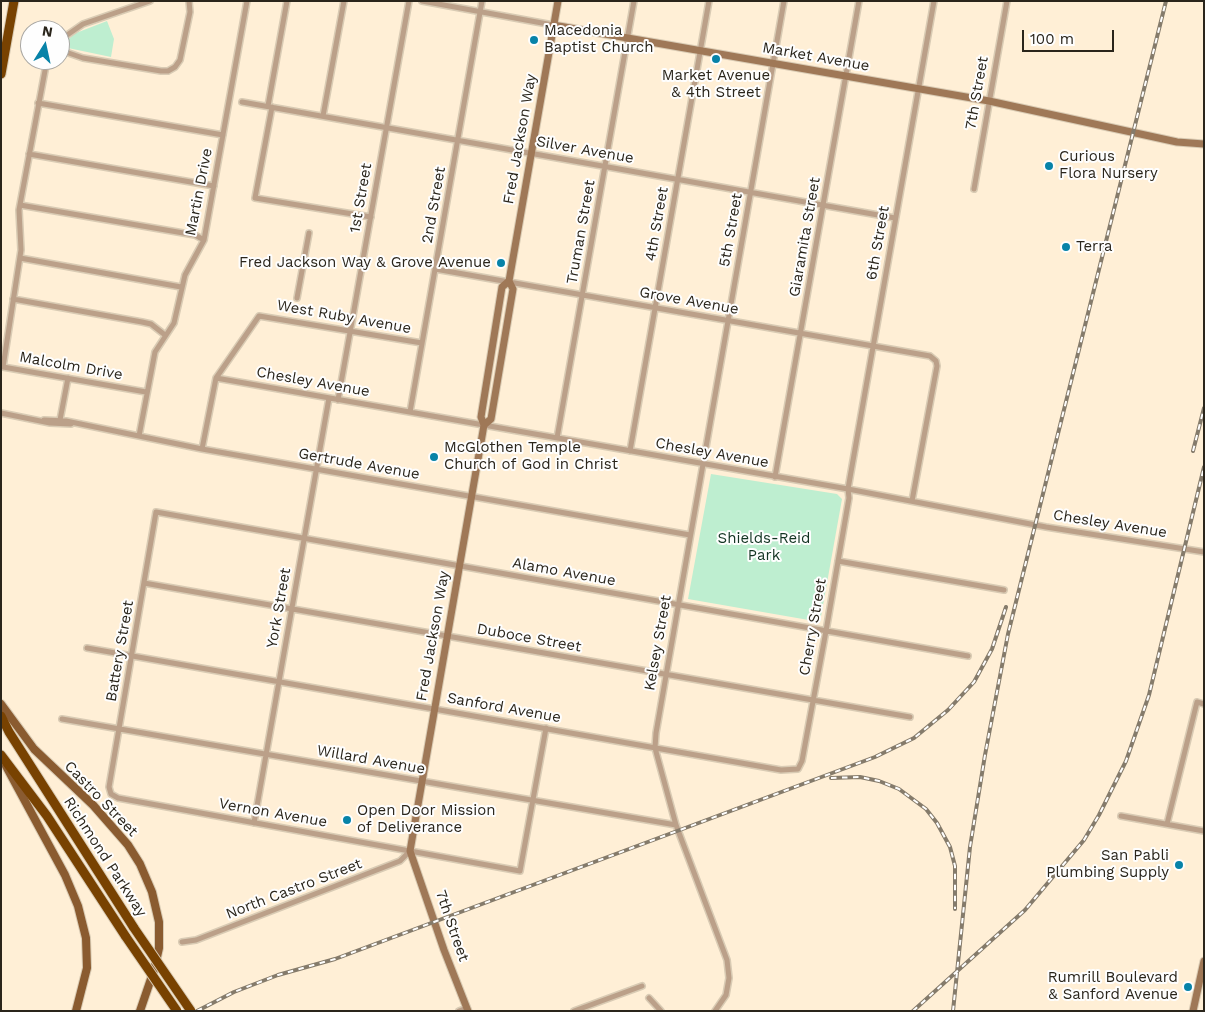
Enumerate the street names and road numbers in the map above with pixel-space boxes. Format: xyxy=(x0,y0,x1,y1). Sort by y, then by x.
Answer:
street label: Market Avenue xyxy=(761,39,871,75)
street label: 7th Street xyxy=(962,55,992,131)
street label: Fred Jackson Way xyxy=(500,72,540,206)
street label: Silver Avenue xyxy=(535,133,635,167)
street label: Martin Drive xyxy=(182,147,216,237)
street label: 1st Street xyxy=(346,162,376,234)
street label: 2nd Street xyxy=(418,165,450,245)
street label: Giaramita Street xyxy=(786,176,824,298)
street label: Truman Street xyxy=(563,178,599,286)
street label: 4th Street xyxy=(642,186,672,262)
street label: 5th Street xyxy=(716,192,746,268)
street label: 6th Street xyxy=(863,205,893,281)
street label: Grove Avenue xyxy=(638,283,740,319)
street label: West Ruby Avenue xyxy=(275,296,413,338)
street label: Malcolm Drive xyxy=(18,348,124,384)
street label: Chesley Avenue xyxy=(255,363,371,401)
street label: Chesley Avenue xyxy=(654,434,770,472)
street label: Gertrude Avenue xyxy=(297,444,421,484)
street label: Chesley Avenue xyxy=(1052,506,1168,542)
street label: Alamo Avenue xyxy=(511,554,617,590)
street label: York Street xyxy=(263,566,295,650)
street label: Fred Jackson Way xyxy=(413,569,453,703)
street label: Cherry Street xyxy=(796,577,830,677)
street label: Kelsey Street xyxy=(641,594,675,692)
street label: Battery Street xyxy=(102,599,138,703)
street label: Duboce Street xyxy=(475,620,583,656)
street label: Sanford Avenue xyxy=(446,689,562,727)
street label: Willard Avenue xyxy=(316,742,426,778)
street label: Castro Street xyxy=(60,757,142,841)
street label: Richmond Parkway xyxy=(60,794,150,920)
street label: Vernon Avenue xyxy=(217,795,329,831)
street label: North Castro Street xyxy=(223,855,365,923)
street label: 7th Street xyxy=(431,888,473,964)

